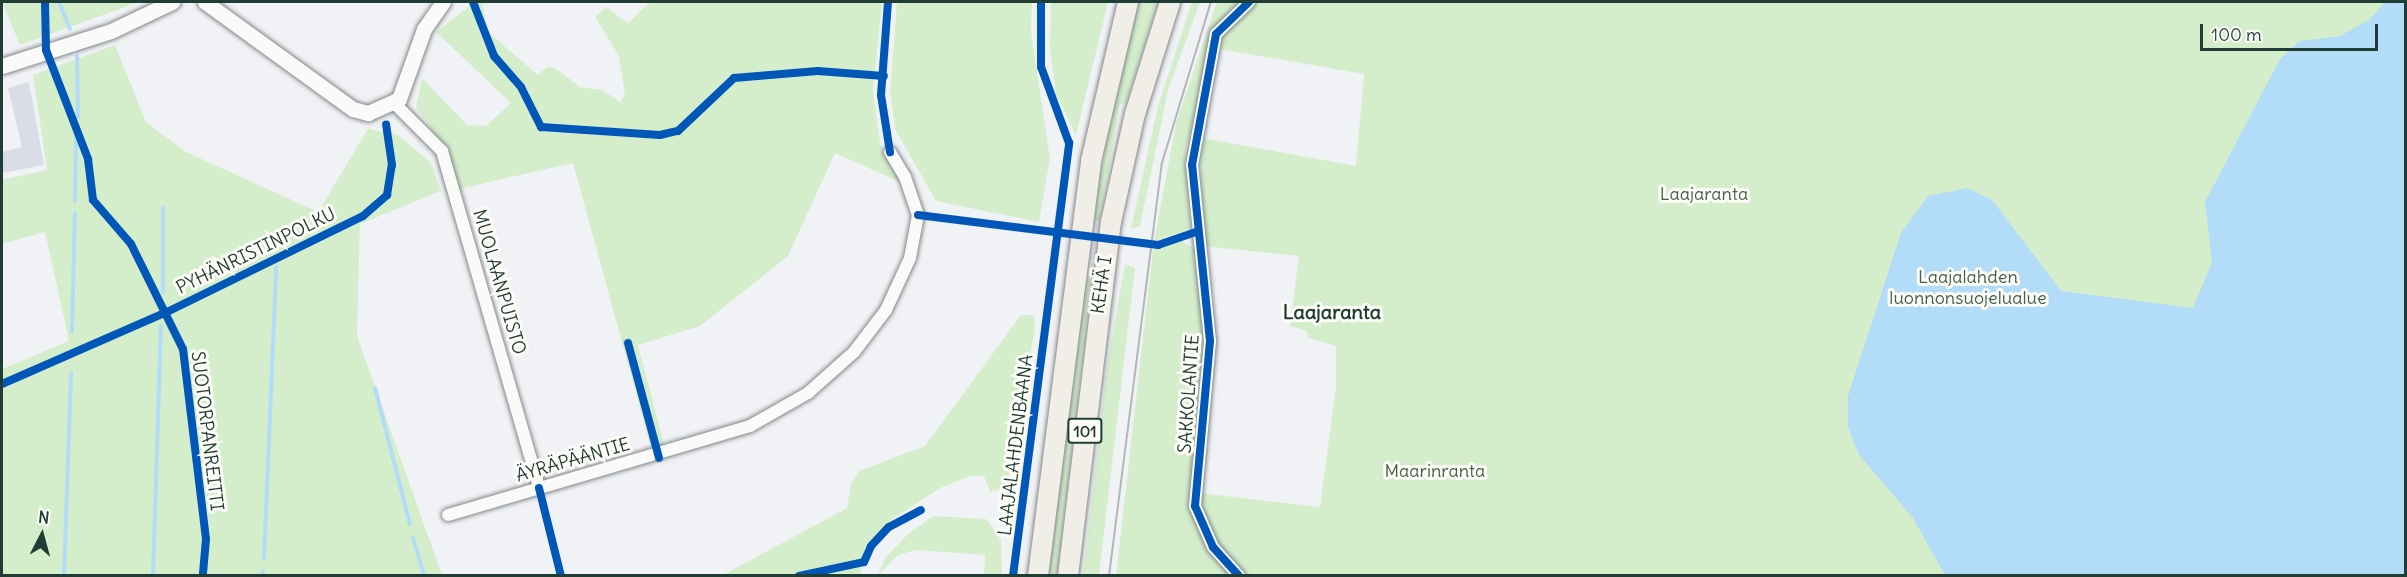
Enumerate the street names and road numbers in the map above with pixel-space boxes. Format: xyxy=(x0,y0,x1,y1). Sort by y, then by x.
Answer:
street label: PYHÄNRISTINPOLKU xyxy=(173,203,339,299)
street label: MUOLAANPUISTO xyxy=(468,207,530,357)
street label: KEHÄ I xyxy=(1087,255,1117,315)
street label: SAKKOLANTIE xyxy=(1174,334,1204,454)
street label: SUOTORPANREITTI xyxy=(186,350,228,512)
street label: LAAJALAHDENBAANA xyxy=(994,353,1038,537)
road number: 101 xyxy=(1067,418,1103,444)
street label: ÄYRÄPÄÄNTIE xyxy=(514,433,632,487)

